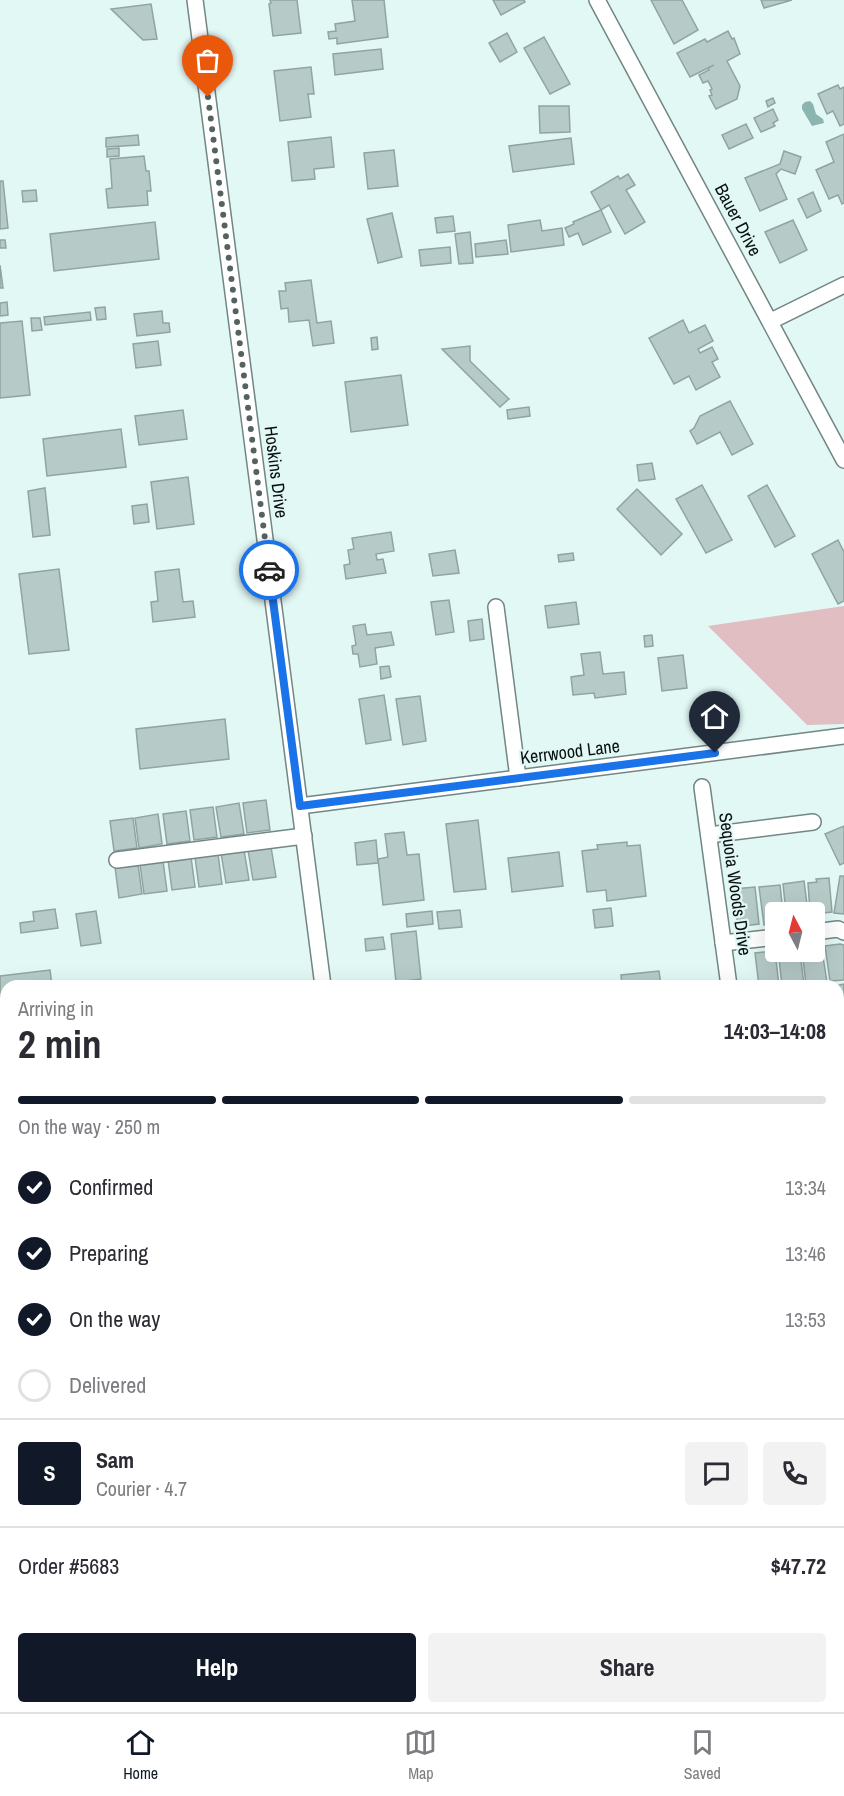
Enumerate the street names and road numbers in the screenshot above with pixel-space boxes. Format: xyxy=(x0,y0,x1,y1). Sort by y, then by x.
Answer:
street label: Bauer Drive xyxy=(709,179,768,260)
street label: Hoskins Drive xyxy=(258,424,295,519)
street label: Kerrwood Lane xyxy=(519,733,621,770)
street label: Sequoia Woods Drive xyxy=(713,811,758,957)

